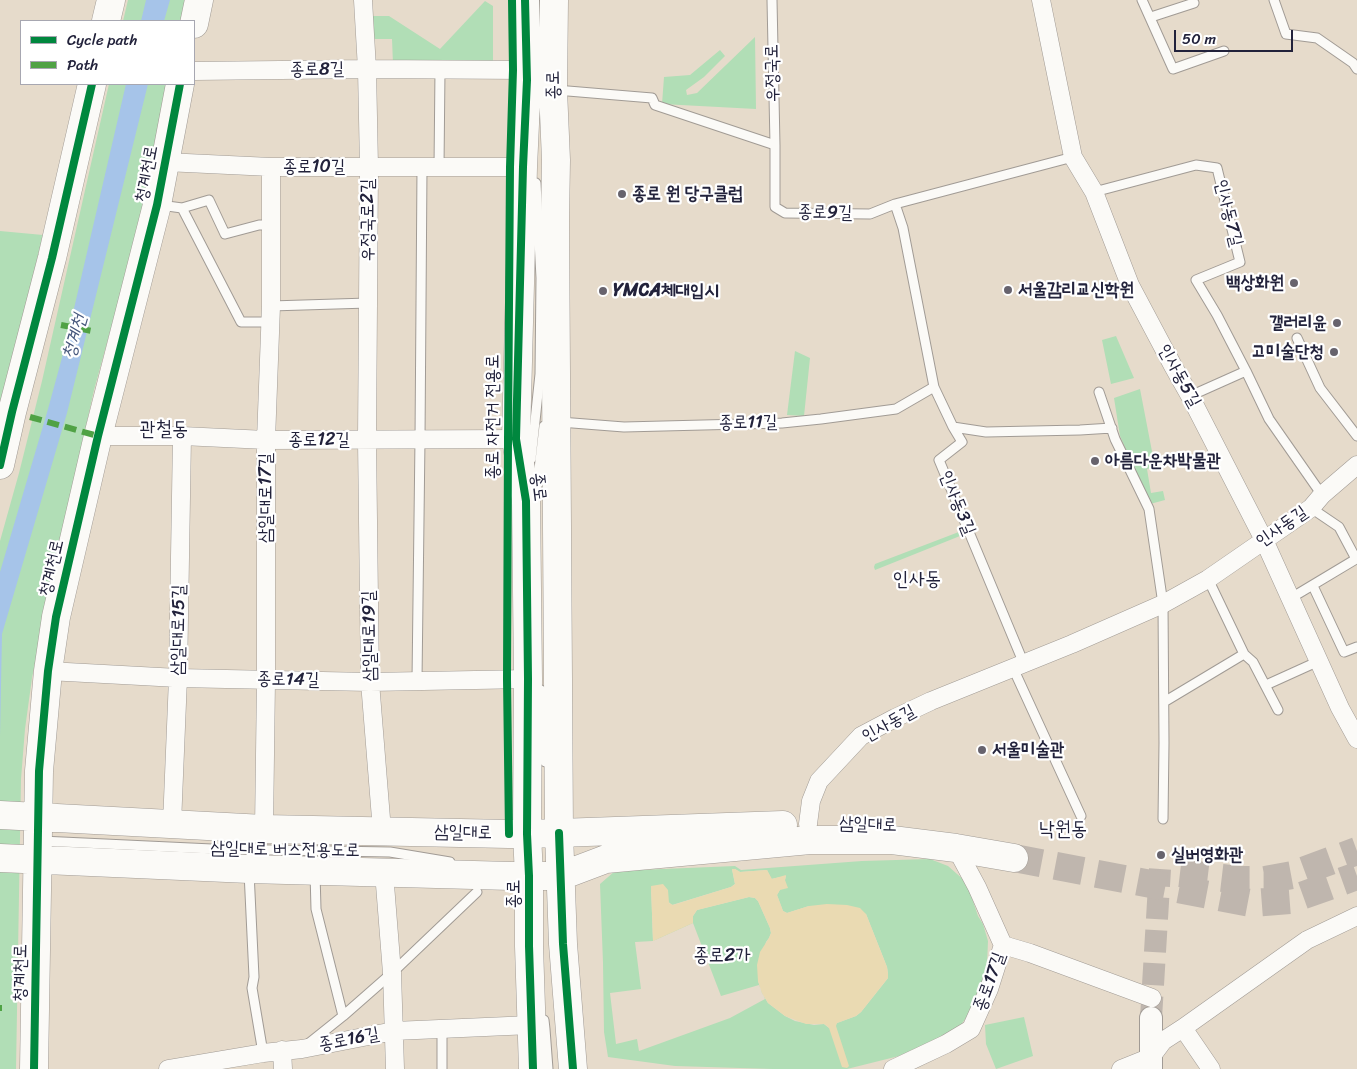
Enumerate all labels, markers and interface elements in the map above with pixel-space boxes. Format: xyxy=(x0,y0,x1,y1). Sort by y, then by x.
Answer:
legend xyxy=(20,20,195,85)
scale bar xyxy=(1177,20,1296,52)
text: 50 m xyxy=(1182,26,1216,52)
text: Cycle path xyxy=(67,27,137,53)
street label: 우정국로 xyxy=(762,44,784,102)
text: Path xyxy=(67,52,98,78)
street label: 종로8길 xyxy=(290,59,344,81)
street label: 종로 xyxy=(543,70,565,100)
street label: 청계천로 xyxy=(131,144,163,204)
street label: 종로10길 xyxy=(283,156,345,178)
street label: 인사동7길 xyxy=(1209,177,1247,249)
street label: 우정국로2길 xyxy=(357,179,379,261)
place label: 종로 원 당구클럽 xyxy=(632,183,743,205)
marker: 종로 원 당구클럽 xyxy=(616,188,628,200)
street label: 종로9길 xyxy=(798,202,852,224)
place label: 백상화원 xyxy=(1226,272,1284,294)
marker: 백상화원 xyxy=(1288,277,1300,289)
place label: 서울감리교신학원 xyxy=(1018,279,1134,301)
place label: YMCA체대입시 xyxy=(613,280,719,302)
marker: 서울감리교신학원 xyxy=(1002,284,1014,296)
marker: YMCA체대입시 xyxy=(597,285,609,297)
water label: 청계천 xyxy=(58,312,92,362)
place label: 갤러리윤 xyxy=(1269,312,1327,334)
marker: 갤러리윤 xyxy=(1331,317,1343,329)
street label: 인사동5길 xyxy=(1153,341,1205,411)
place label: 고미술단청 xyxy=(1252,341,1324,363)
marker: 고미술단청 xyxy=(1328,346,1340,358)
street label: 종로 자전거 전용로 xyxy=(482,354,504,480)
street label: 종로11길 xyxy=(718,412,778,434)
district label: 관철동 xyxy=(140,418,188,442)
street label: 종로12길 xyxy=(288,429,350,451)
place label: 아름다운차박물관 xyxy=(1105,450,1221,472)
street label: 삼일대로17길 xyxy=(255,453,277,543)
marker: 아름다운차박물관 xyxy=(1089,455,1101,467)
street label: 인사동3길 xyxy=(934,468,980,538)
street label: 종로 xyxy=(526,471,550,503)
street label: 인사동길 xyxy=(1252,502,1312,552)
street label: 청계천로 xyxy=(35,537,69,599)
district label: 인사동 xyxy=(893,568,941,592)
street label: 삼일대로15길 xyxy=(167,584,191,676)
street label: 삼일대로19길 xyxy=(358,590,382,682)
street label: 종로14길 xyxy=(257,669,319,691)
street label: 인사동길 xyxy=(858,701,920,747)
place label: 서울미술관 xyxy=(992,739,1064,761)
marker: 서울미술관 xyxy=(976,744,988,756)
street label: 삼일대로 xyxy=(839,813,897,837)
district label: 낙원동 xyxy=(1039,818,1087,842)
street label: 삼일대로 xyxy=(434,822,492,844)
street label: 삼일대로 버스전용도로 xyxy=(210,838,360,862)
place label: 실버영화관 xyxy=(1171,844,1243,866)
marker: 실버영화관 xyxy=(1155,849,1167,861)
street label: 종로 xyxy=(503,880,525,908)
street label: 청계천로 xyxy=(10,944,32,1002)
district label: 종로2가 xyxy=(694,945,750,967)
street label: 종로17길 xyxy=(969,949,1011,1015)
street label: 종로16길 xyxy=(317,1024,381,1056)

